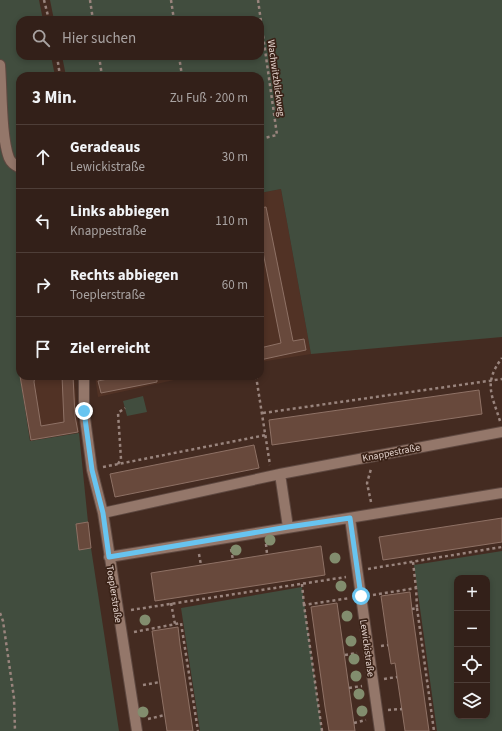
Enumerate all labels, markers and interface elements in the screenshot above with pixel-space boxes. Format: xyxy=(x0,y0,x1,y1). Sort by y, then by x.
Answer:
search box xyxy=(16,16,264,60)
icon: search xyxy=(30,27,52,49)
text: Hier suchen xyxy=(62,28,136,49)
street label: Wachwitzblickweg xyxy=(264,39,288,117)
text: 3 Min. xyxy=(32,86,77,110)
text: Zu Fuß · 200 m xyxy=(170,89,248,107)
text: Geradeaus xyxy=(70,137,140,158)
icon: ahead xyxy=(32,146,54,168)
text: 30 m xyxy=(222,148,248,166)
text: Lewickistraße xyxy=(70,158,145,176)
text: Links abbiegen xyxy=(70,201,169,222)
icon: left xyxy=(32,210,54,232)
text: 110 m xyxy=(215,212,248,230)
text: Knappestraße xyxy=(70,222,146,240)
text: Rechts abbiegen xyxy=(70,265,179,286)
icon: right xyxy=(32,274,54,296)
text: 60 m xyxy=(222,276,248,294)
text: Toeplerstraße xyxy=(70,286,145,304)
icon: arrive xyxy=(32,338,54,360)
text: Ziel erreicht xyxy=(70,338,150,359)
route end xyxy=(75,402,93,420)
street label: Knappestraße xyxy=(361,441,421,465)
street label: Toeplerstraße xyxy=(103,564,125,624)
map controls xyxy=(454,575,490,719)
button: + xyxy=(454,575,490,611)
route start xyxy=(352,587,370,605)
button: − xyxy=(454,611,490,647)
street label: Lewickistraße xyxy=(356,619,378,678)
button: locate xyxy=(454,647,490,683)
button: layers xyxy=(454,683,490,719)

